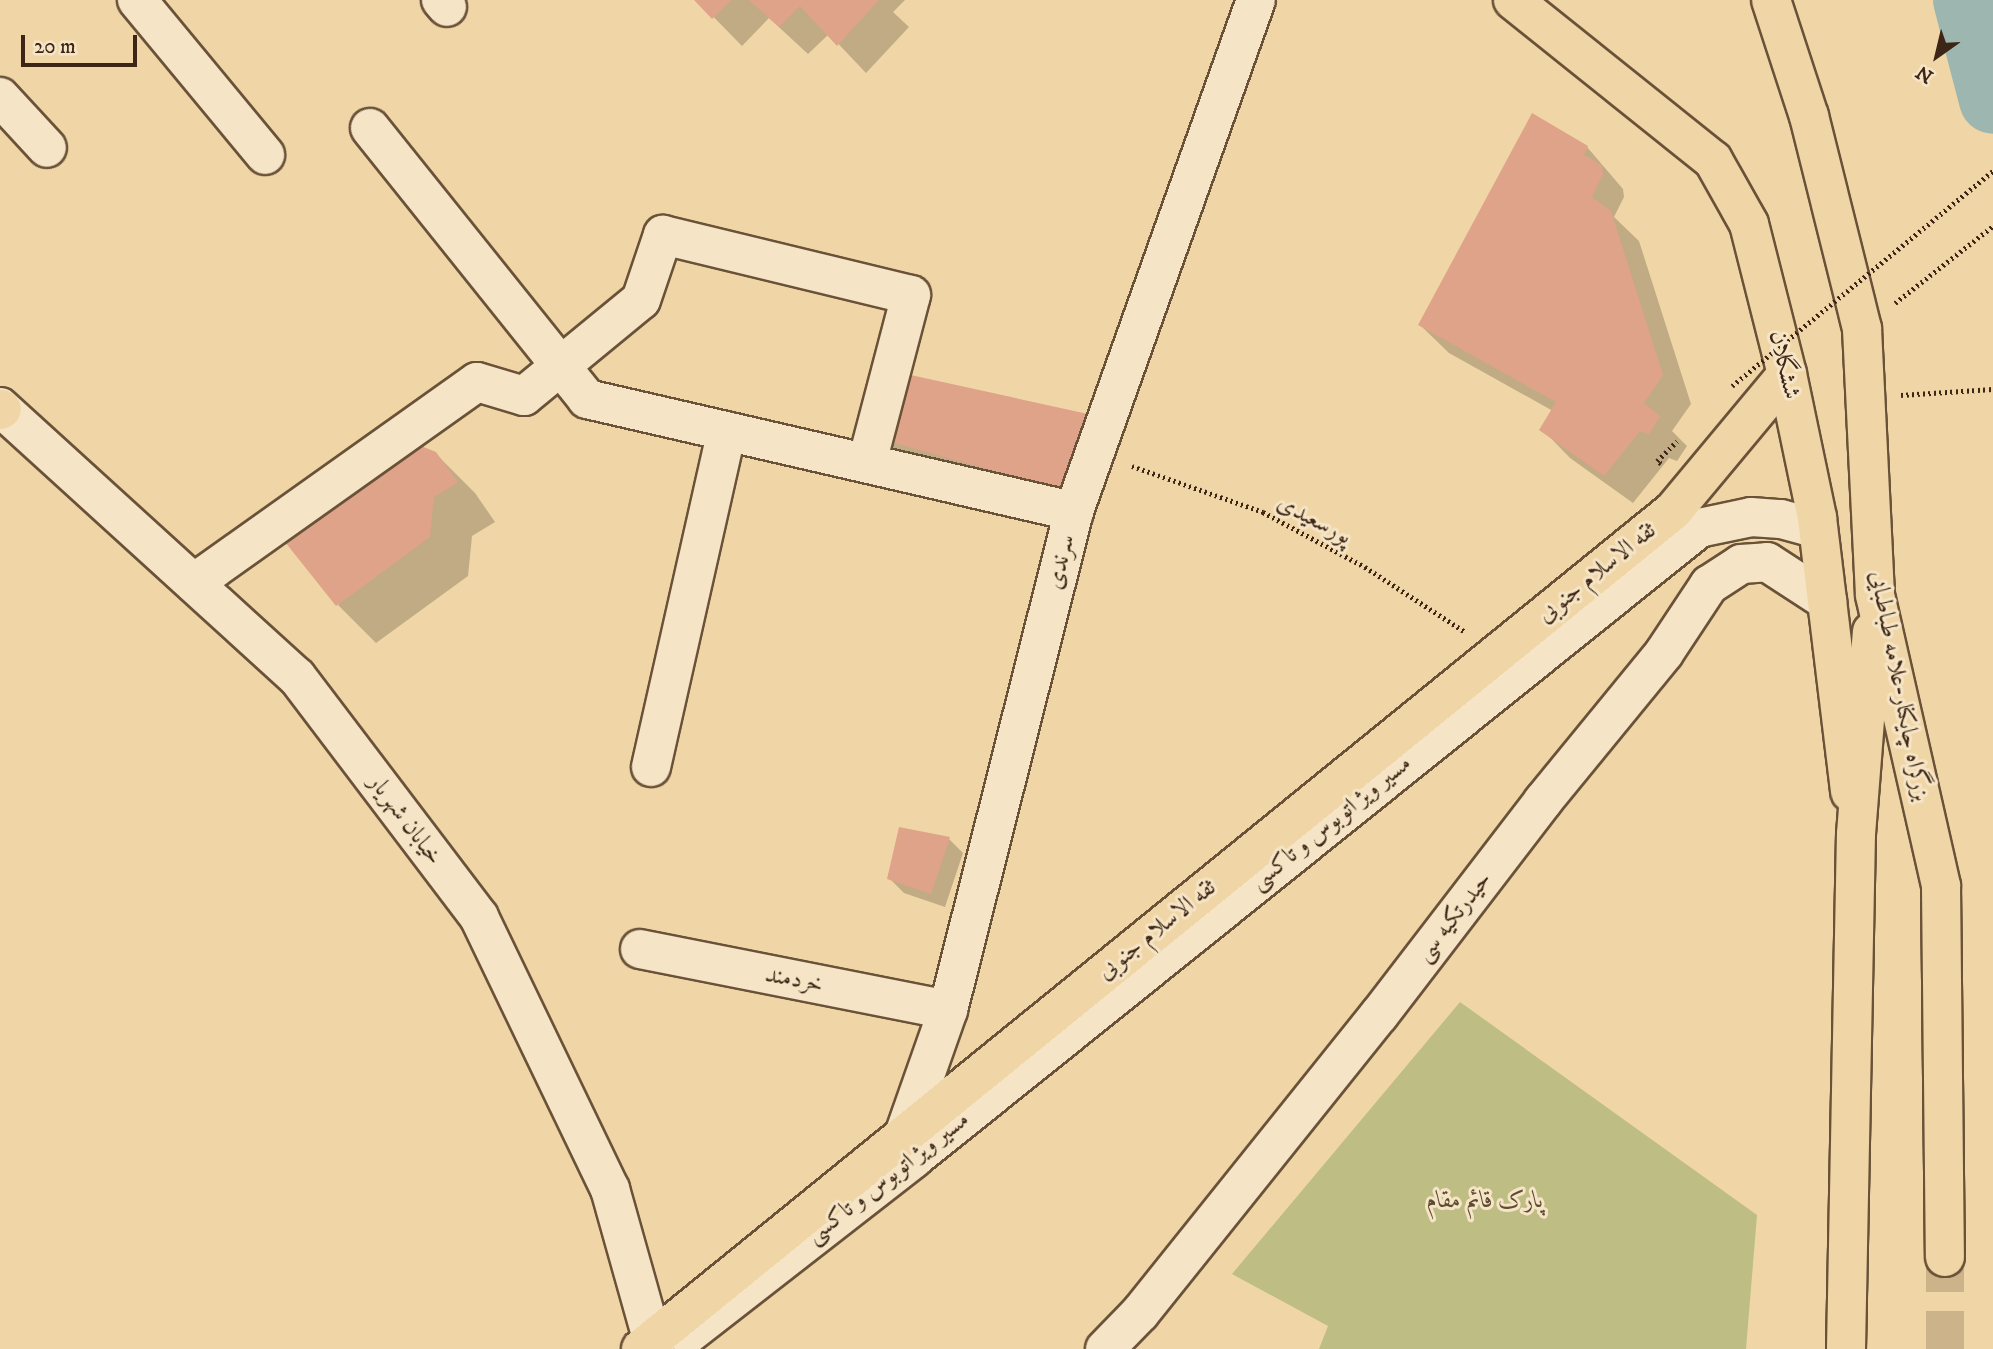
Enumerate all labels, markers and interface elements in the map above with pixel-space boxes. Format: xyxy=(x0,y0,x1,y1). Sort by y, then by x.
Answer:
scale bar xyxy=(24,21,140,65)
north arrow xyxy=(1902,21,1972,91)
text: 20 m xyxy=(34,34,76,60)
text: N xyxy=(1912,60,1938,88)
street label: ششگلان xyxy=(1762,328,1806,402)
street label: پورسعیدی xyxy=(1272,488,1356,552)
street label: ثقه الاسلام جنوبی xyxy=(1532,516,1662,630)
street label: سرندی xyxy=(1040,532,1082,592)
street label: بزرگراه چایکنار-علامه طباطبایی xyxy=(1863,568,1935,804)
street label: مسیر ویژ اتوبوس و تاکسی xyxy=(1245,749,1417,897)
street label: خیابان شهریار xyxy=(362,769,448,871)
street label: حیدرتکیه سی xyxy=(1410,866,1498,968)
street label: ثقه الاسلام جنوبی xyxy=(1092,873,1222,987)
street label: خردمند xyxy=(763,960,825,1000)
street label: مسیر ویژ اتوبوس و تاکسی xyxy=(801,1106,975,1250)
park label: پارک قائم مقام xyxy=(1426,1187,1544,1215)

